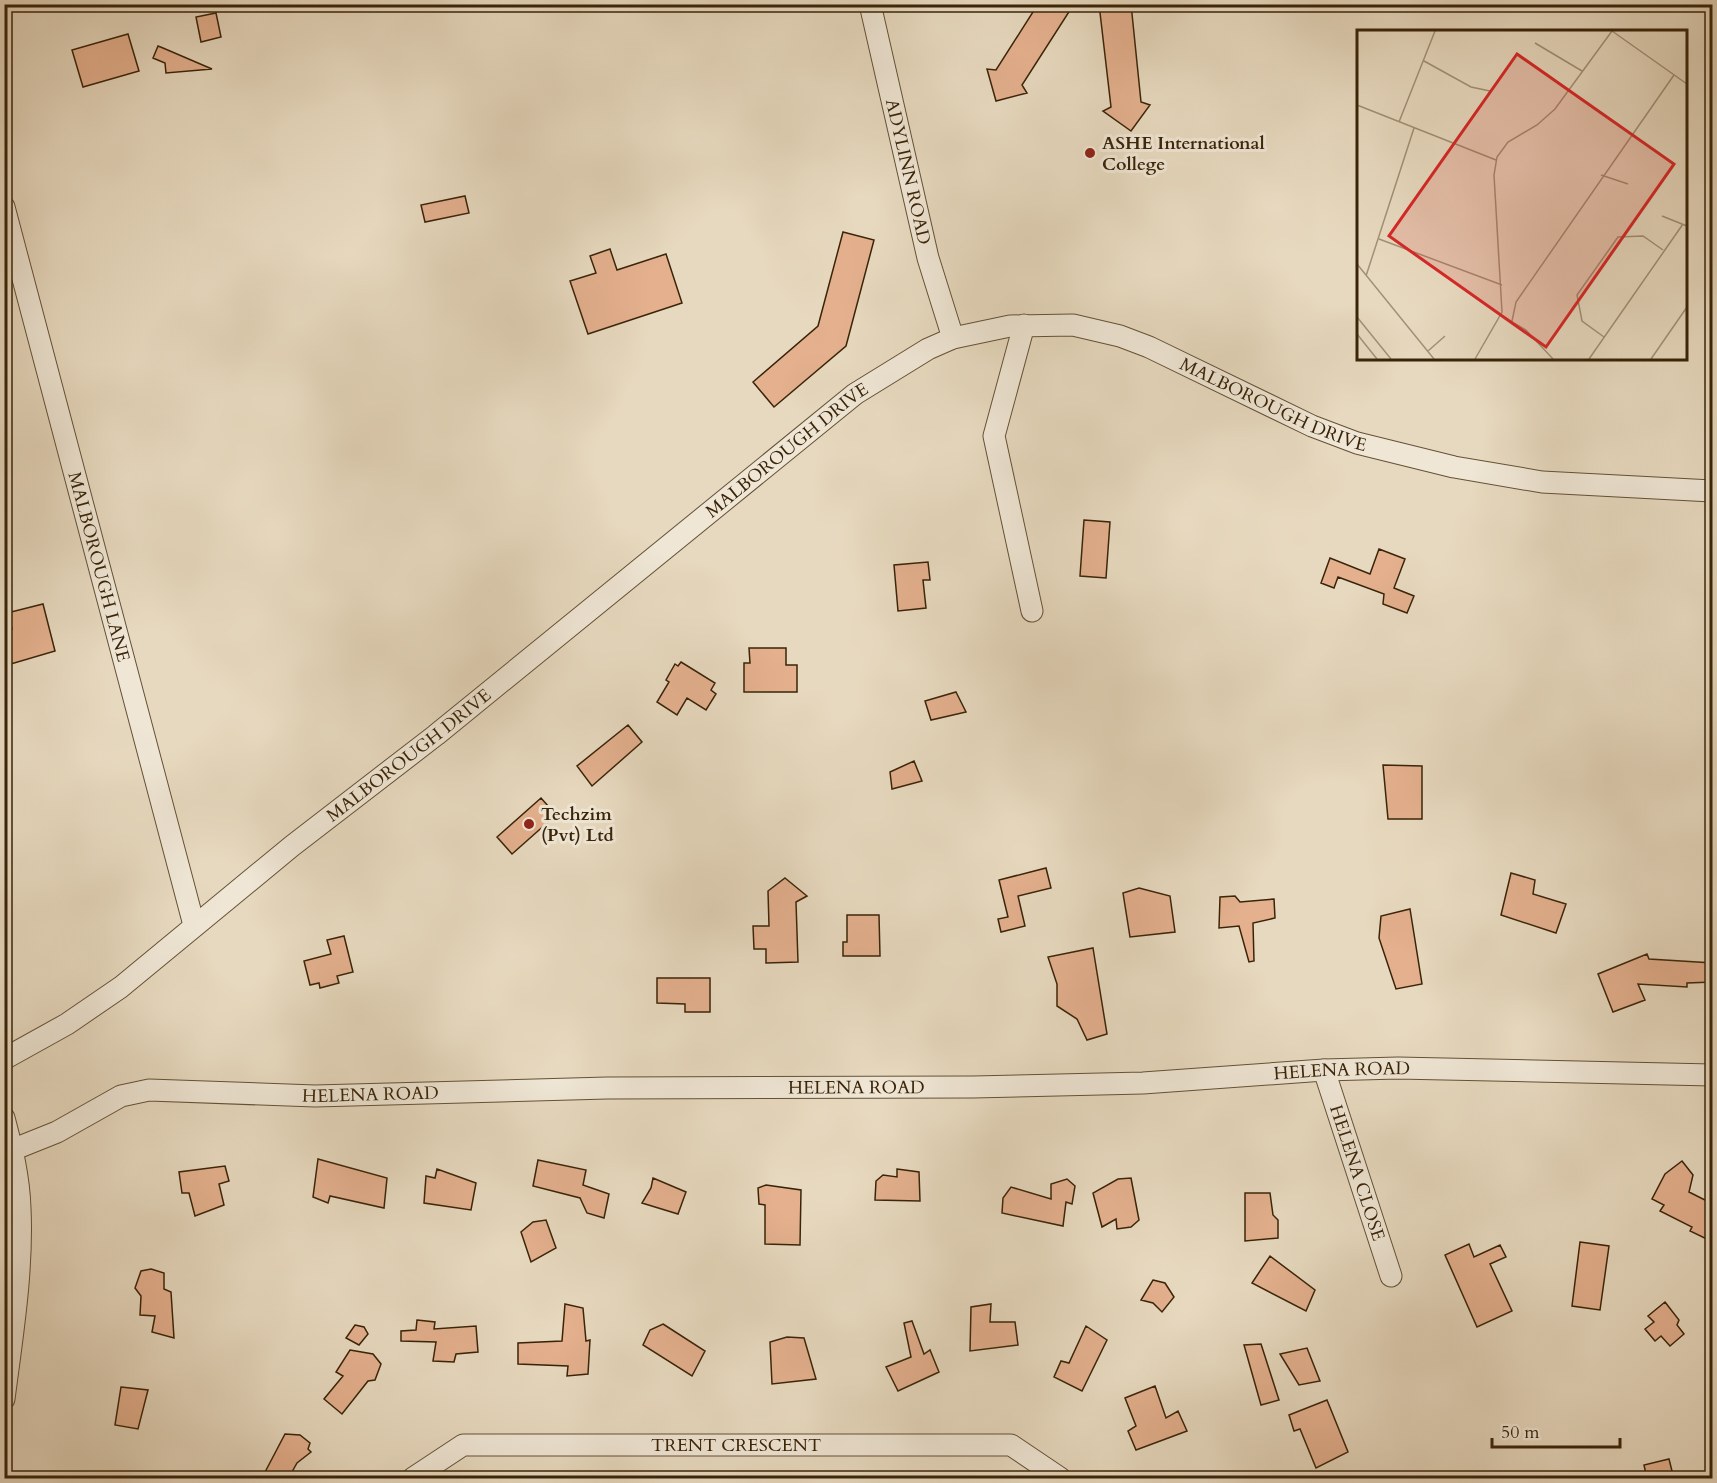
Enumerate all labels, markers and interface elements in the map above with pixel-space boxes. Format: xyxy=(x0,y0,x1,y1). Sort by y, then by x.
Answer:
inset map xyxy=(1357,30,1687,360)
street label: ADYLINN ROAD xyxy=(879,96,937,247)
place label: ASHE International College xyxy=(1102,131,1265,177)
marker: ASHE International College xyxy=(1083,146,1097,160)
street label: MALBOROUGH DRIVE xyxy=(1175,352,1369,458)
street label: MALBOROUGH DRIVE xyxy=(700,377,873,524)
street label: MALBOROUGH LANE xyxy=(62,469,136,664)
street label: MALBOROUGH DRIVE xyxy=(321,683,497,828)
place label: Techzim (Pvt) Ltd xyxy=(541,802,615,848)
marker: Techzim (Pvt) Ltd xyxy=(522,817,536,831)
street label: HELENA ROAD xyxy=(1273,1056,1410,1087)
street label: HELENA ROAD xyxy=(788,1075,925,1101)
street label: HELENA ROAD xyxy=(302,1081,439,1109)
street label: HELENA CLOSE xyxy=(1323,1102,1391,1244)
scale bar xyxy=(1492,1411,1620,1449)
text: 50 m xyxy=(1501,1420,1540,1445)
street label: TRENT CRESCENT xyxy=(651,1433,821,1458)

